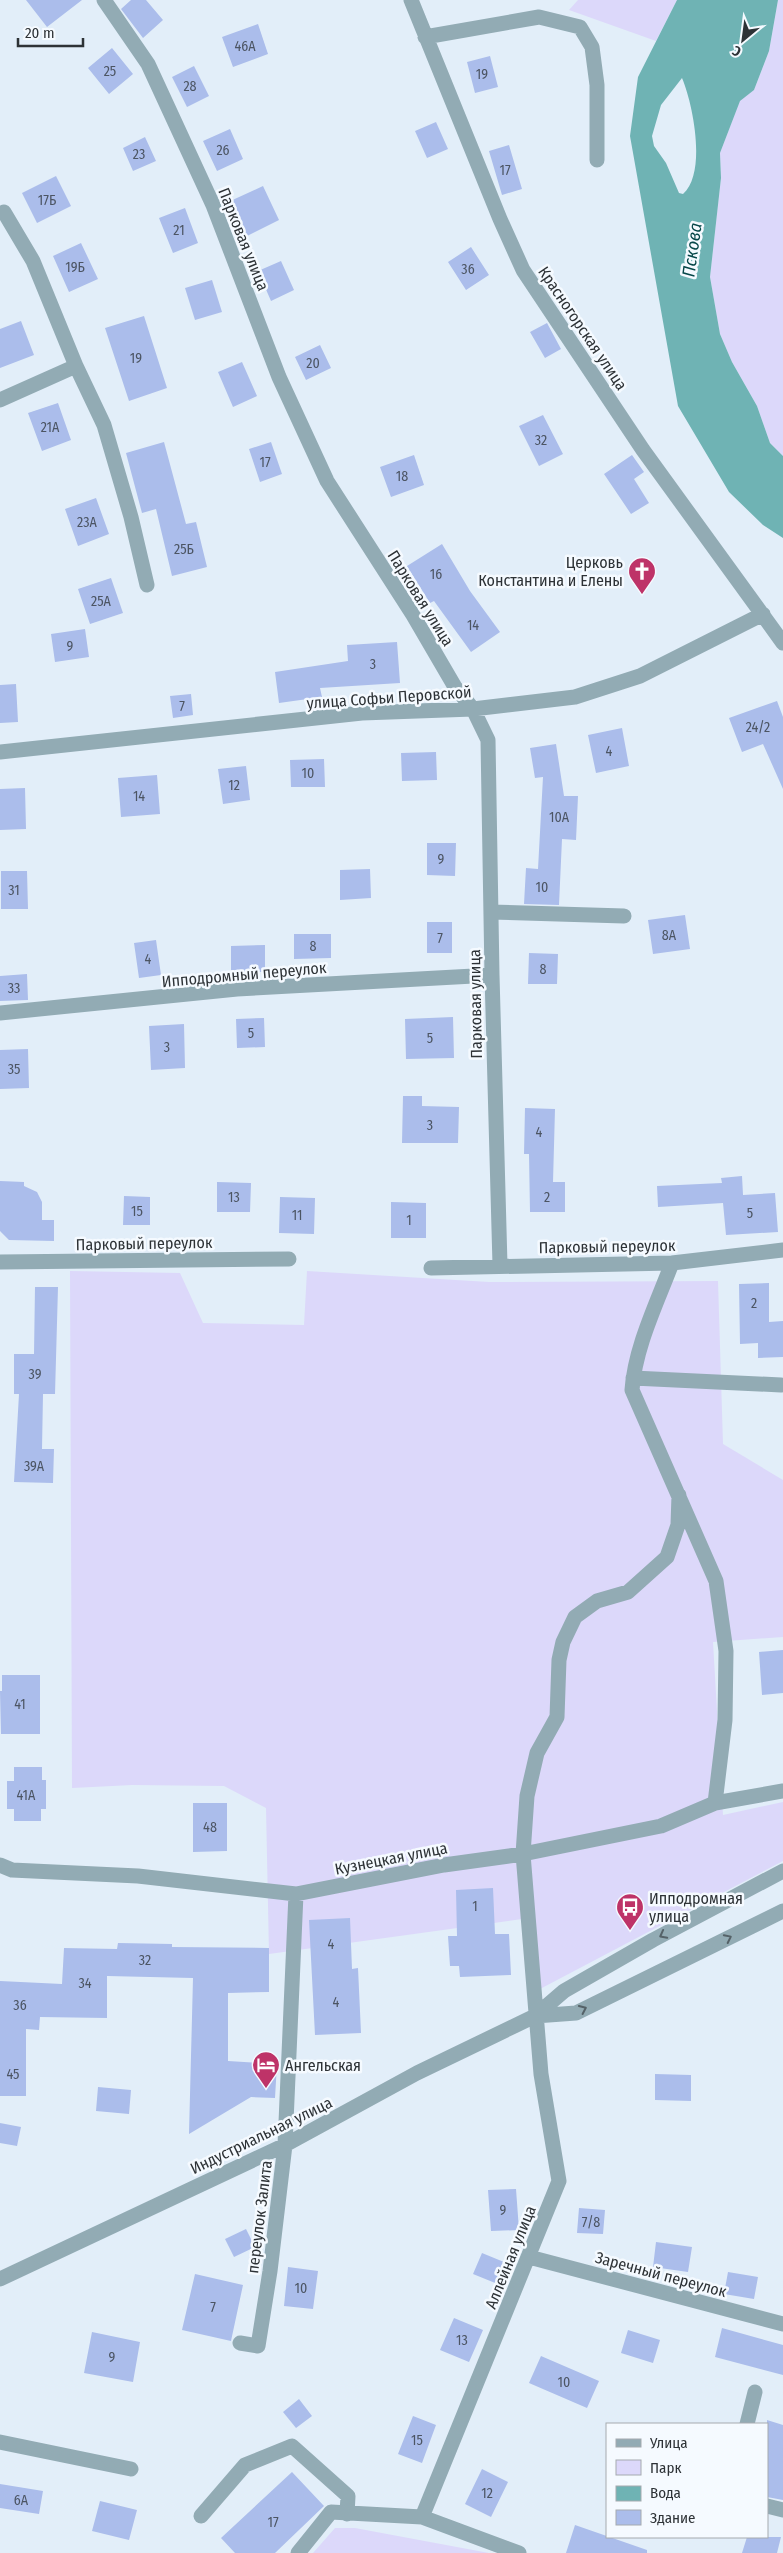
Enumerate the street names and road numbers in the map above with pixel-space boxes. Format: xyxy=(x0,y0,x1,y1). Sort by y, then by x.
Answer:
street label: Парковая улица xyxy=(214,185,273,294)
street label: Красногорская улица xyxy=(534,263,631,394)
street label: Парковая улица xyxy=(384,547,458,650)
street label: улица Софьи Перовской xyxy=(306,682,472,713)
street label: Парковая улица xyxy=(465,949,486,1059)
street label: Ипподромный переулок xyxy=(161,958,328,991)
street label: Парковый переулок xyxy=(76,1233,213,1254)
street label: Парковый переулок xyxy=(539,1236,676,1257)
street label: Кузнецкая улица xyxy=(333,1838,449,1879)
street label: Индустриальная улица xyxy=(187,2093,335,2178)
street label: переулок Залита xyxy=(243,2159,276,2275)
street label: Аллейная улица xyxy=(481,2203,540,2312)
street label: Заречный переулок xyxy=(593,2248,729,2301)

